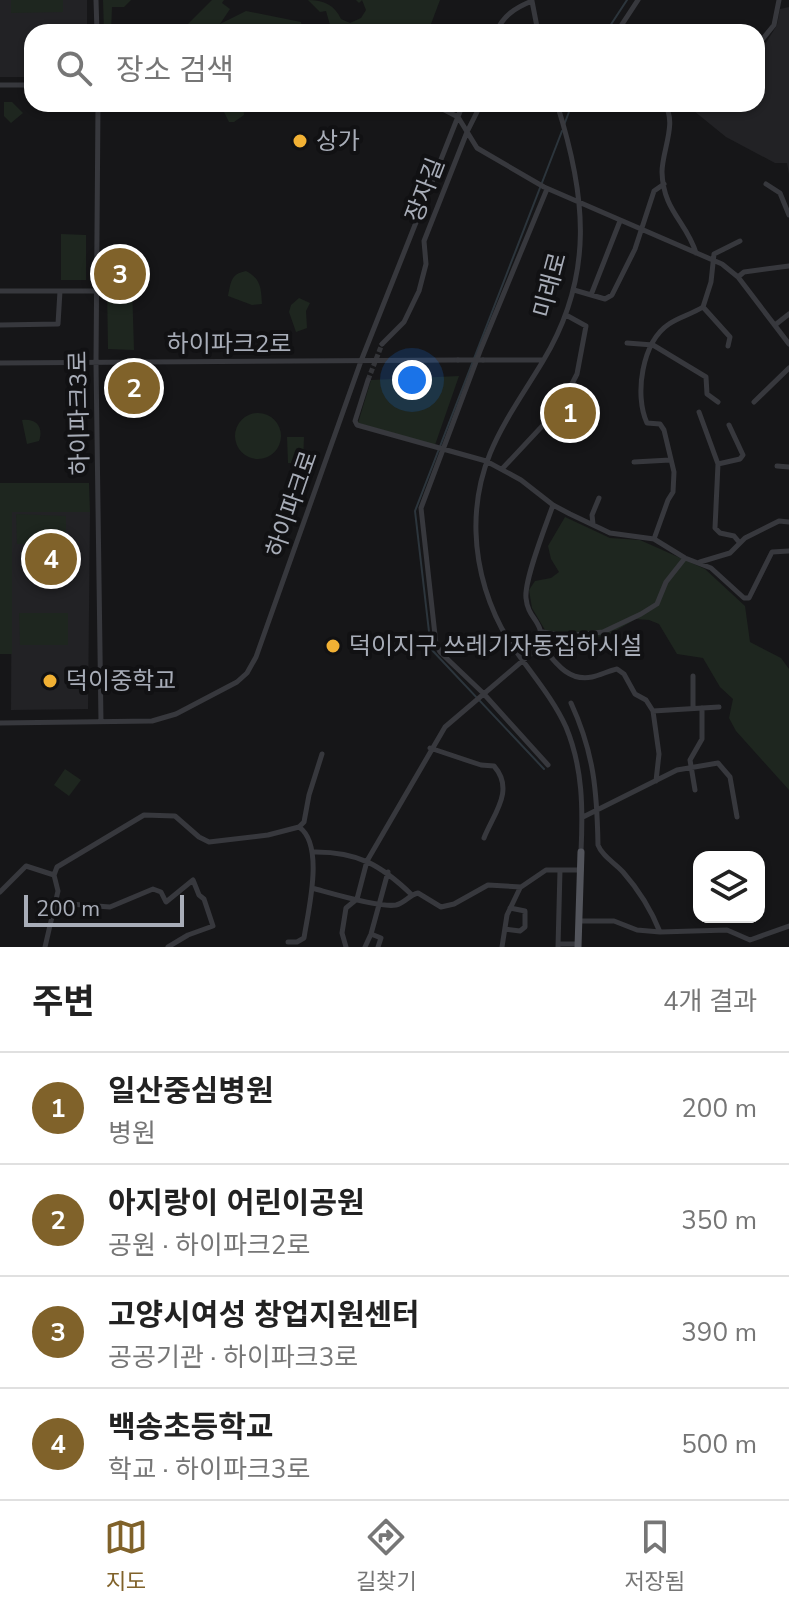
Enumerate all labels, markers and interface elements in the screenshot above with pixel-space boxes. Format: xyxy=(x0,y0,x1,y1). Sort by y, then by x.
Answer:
search box xyxy=(24,24,765,112)
icon: search xyxy=(52,46,96,90)
text: 장소 검색 xyxy=(116,50,234,91)
place label: 상가 xyxy=(316,125,360,157)
marker: 상가 xyxy=(291,132,309,150)
street label: 장자길 xyxy=(398,153,452,227)
pin: 3 xyxy=(94,244,146,304)
street label: 미래로 xyxy=(526,249,574,321)
street label: 하이파크2로 xyxy=(167,328,291,360)
street label: 하이파크3로 xyxy=(62,350,96,476)
pin: 2 xyxy=(108,358,160,418)
your location xyxy=(392,360,432,400)
pin: 1 xyxy=(544,383,596,443)
street label: 하이파크로 xyxy=(259,447,325,561)
pin: 4 xyxy=(25,529,77,589)
place label: 덕이지구 쓰레기자동집하시설 xyxy=(349,630,642,662)
marker: 덕이지구 쓰레기자동집하시설 xyxy=(324,637,342,655)
place label: 덕이중학교 xyxy=(66,665,176,697)
marker: 덕이중학교 xyxy=(41,672,59,690)
map controls xyxy=(693,851,765,923)
button: layers xyxy=(693,851,765,923)
scale bar xyxy=(24,891,184,927)
text: 200 m xyxy=(36,894,100,924)
text: 주변 xyxy=(32,979,95,1025)
text: 4개 결과 xyxy=(663,984,757,1019)
text: 일산중심병원 xyxy=(108,1071,274,1112)
text: 1 xyxy=(50,1091,66,1126)
text: 200 m xyxy=(681,1091,757,1126)
text: 병원 xyxy=(108,1116,156,1151)
text: 아지랑이 어린이공원 xyxy=(108,1183,365,1224)
text: 2 xyxy=(50,1203,66,1238)
text: 350 m xyxy=(681,1203,757,1238)
text: 공원 · 하이파크2로 xyxy=(108,1228,310,1263)
text: 고양시여성 창업지원센터 xyxy=(108,1295,420,1336)
text: 3 xyxy=(50,1315,66,1350)
text: 390 m xyxy=(681,1315,757,1350)
text: 공공기관 · 하이파크3로 xyxy=(108,1340,358,1375)
text: 백송초등학교 xyxy=(108,1407,274,1448)
text: 4 xyxy=(50,1427,66,1462)
text: 500 m xyxy=(681,1427,757,1462)
text: 학교 · 하이파크3로 xyxy=(108,1452,310,1487)
tab: 지도 xyxy=(104,1515,148,1597)
tab: 길찾기 xyxy=(356,1515,417,1597)
tab: 저장됨 xyxy=(624,1515,685,1597)

